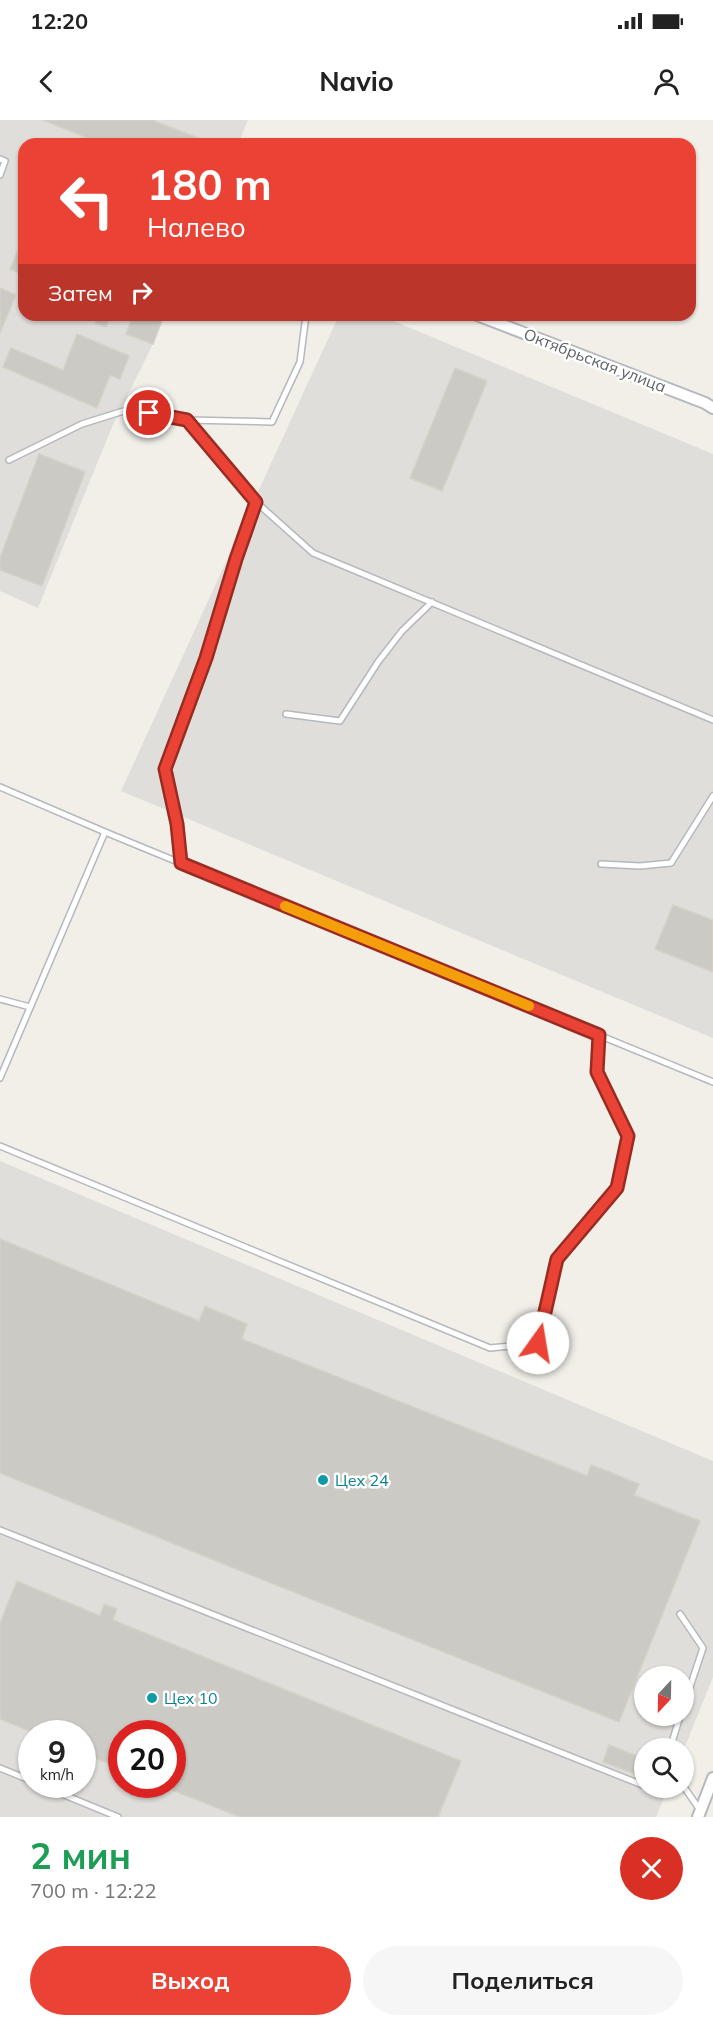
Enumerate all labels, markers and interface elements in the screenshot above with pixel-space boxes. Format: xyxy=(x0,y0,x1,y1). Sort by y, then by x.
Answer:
text: 12:20 xyxy=(30,7,88,35)
text: Navio xyxy=(319,64,394,98)
icon: back xyxy=(30,65,63,98)
icon: person xyxy=(650,65,683,98)
text: 180 m xyxy=(147,158,272,211)
icon: left xyxy=(48,162,126,240)
text: Налево xyxy=(147,210,246,244)
icon: right xyxy=(125,276,158,309)
text: Затем xyxy=(48,279,113,307)
street label: Октябрьская улица xyxy=(521,324,669,396)
pin xyxy=(123,387,174,438)
icon: arrive xyxy=(132,396,165,429)
position arrow xyxy=(506,1311,570,1375)
place label: Цех 24 xyxy=(335,1470,389,1490)
marker: Цех 24 xyxy=(316,1473,330,1487)
north arrow xyxy=(634,1666,694,1726)
map controls xyxy=(634,1666,694,1798)
place label: Цех 10 xyxy=(164,1688,218,1708)
marker: Цех 10 xyxy=(145,1691,159,1705)
speed limit sign: 20 xyxy=(108,1720,186,1798)
text: 9 xyxy=(48,1733,66,1771)
button: search xyxy=(634,1738,694,1798)
text: km/h xyxy=(40,1765,74,1784)
text: 2 мин xyxy=(30,1833,131,1878)
button: close xyxy=(620,1837,683,1900)
text: 700 m · 12:22 xyxy=(30,1878,156,1903)
button: Выход xyxy=(30,1946,351,2015)
button: Поделиться xyxy=(363,1946,683,2015)

